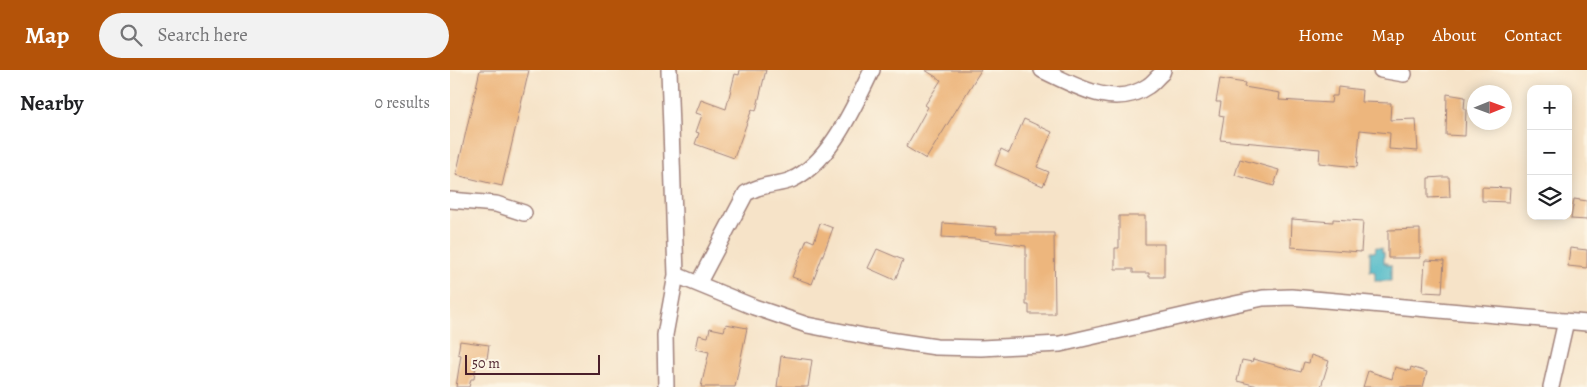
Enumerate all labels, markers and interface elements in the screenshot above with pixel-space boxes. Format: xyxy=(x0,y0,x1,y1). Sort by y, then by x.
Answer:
search box xyxy=(99,13,449,58)
text: Map xyxy=(25,19,69,51)
icon: search xyxy=(117,21,145,49)
text: Search here xyxy=(157,22,248,48)
text: Home xyxy=(1298,23,1343,47)
text: Map xyxy=(1371,23,1404,47)
text: About xyxy=(1432,23,1476,47)
text: Contact xyxy=(1504,23,1562,47)
north arrow xyxy=(1467,85,1512,130)
map controls xyxy=(1527,85,1572,220)
button: + xyxy=(1527,85,1572,130)
text: Nearby xyxy=(20,89,83,117)
text: 0 results xyxy=(374,92,430,114)
button: − xyxy=(1527,130,1572,175)
button: layers xyxy=(1527,175,1572,220)
scale bar xyxy=(465,352,600,375)
text: 50 m xyxy=(472,354,500,373)

